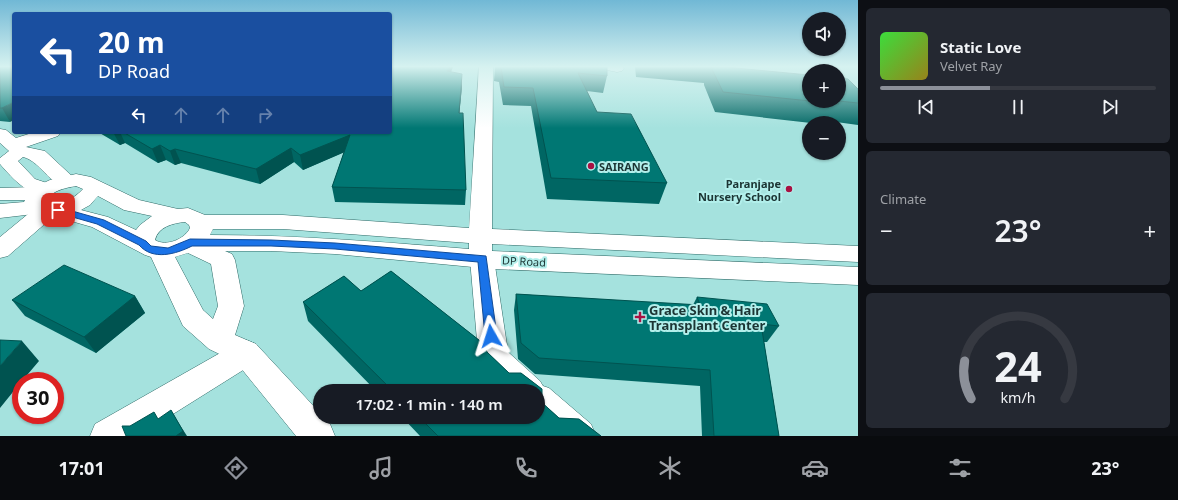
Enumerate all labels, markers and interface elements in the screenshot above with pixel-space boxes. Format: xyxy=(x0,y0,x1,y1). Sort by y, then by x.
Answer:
map controls xyxy=(802,12,846,160)
button: sound xyxy=(802,12,846,56)
text: 20 m xyxy=(98,23,165,61)
icon: left xyxy=(32,28,84,80)
text: Static Love xyxy=(940,37,1021,57)
text: Velvet Ray xyxy=(940,57,1002,75)
text: DP Road xyxy=(98,59,170,83)
button: + xyxy=(802,64,846,108)
icon: previous xyxy=(915,96,937,118)
icon: pause xyxy=(1007,96,1029,118)
icon: next xyxy=(1099,96,1121,118)
icon: left xyxy=(128,104,150,126)
icon: ahead xyxy=(170,104,192,126)
icon: ahead xyxy=(212,104,234,126)
icon: right xyxy=(254,104,276,126)
button: − xyxy=(802,116,846,160)
place label: SAIRANG xyxy=(599,159,649,174)
marker: SAIRANG xyxy=(586,161,596,171)
place label: Paranjape Nursery School xyxy=(698,176,781,204)
marker: Paranjape Nursery School xyxy=(784,184,794,194)
text: Climate xyxy=(880,190,926,208)
pin xyxy=(41,193,75,227)
icon: arrive xyxy=(47,199,69,221)
text: 23° xyxy=(994,210,1042,251)
text: − xyxy=(880,215,893,245)
text: + xyxy=(1143,215,1156,245)
street label: DP Road xyxy=(502,252,546,270)
place label: Grace Skin & Hair Transplant Center xyxy=(649,301,765,334)
marker: Grace Skin & Hair Transplant Center xyxy=(634,311,646,323)
position arrow xyxy=(470,315,512,357)
text: 24 xyxy=(994,337,1042,393)
speed limit sign: 30 xyxy=(12,372,64,424)
text: km/h xyxy=(1000,387,1036,406)
text: 17:02 · 1 min · 140 m xyxy=(355,394,503,414)
icon: directions xyxy=(222,454,250,482)
icon: music xyxy=(367,454,395,482)
icon: phone xyxy=(512,454,540,482)
icon: climate xyxy=(656,454,684,482)
icon: car xyxy=(801,454,829,482)
icon: filters xyxy=(946,454,974,482)
text: 17:01 xyxy=(58,456,105,480)
text: 23° xyxy=(1091,456,1120,480)

